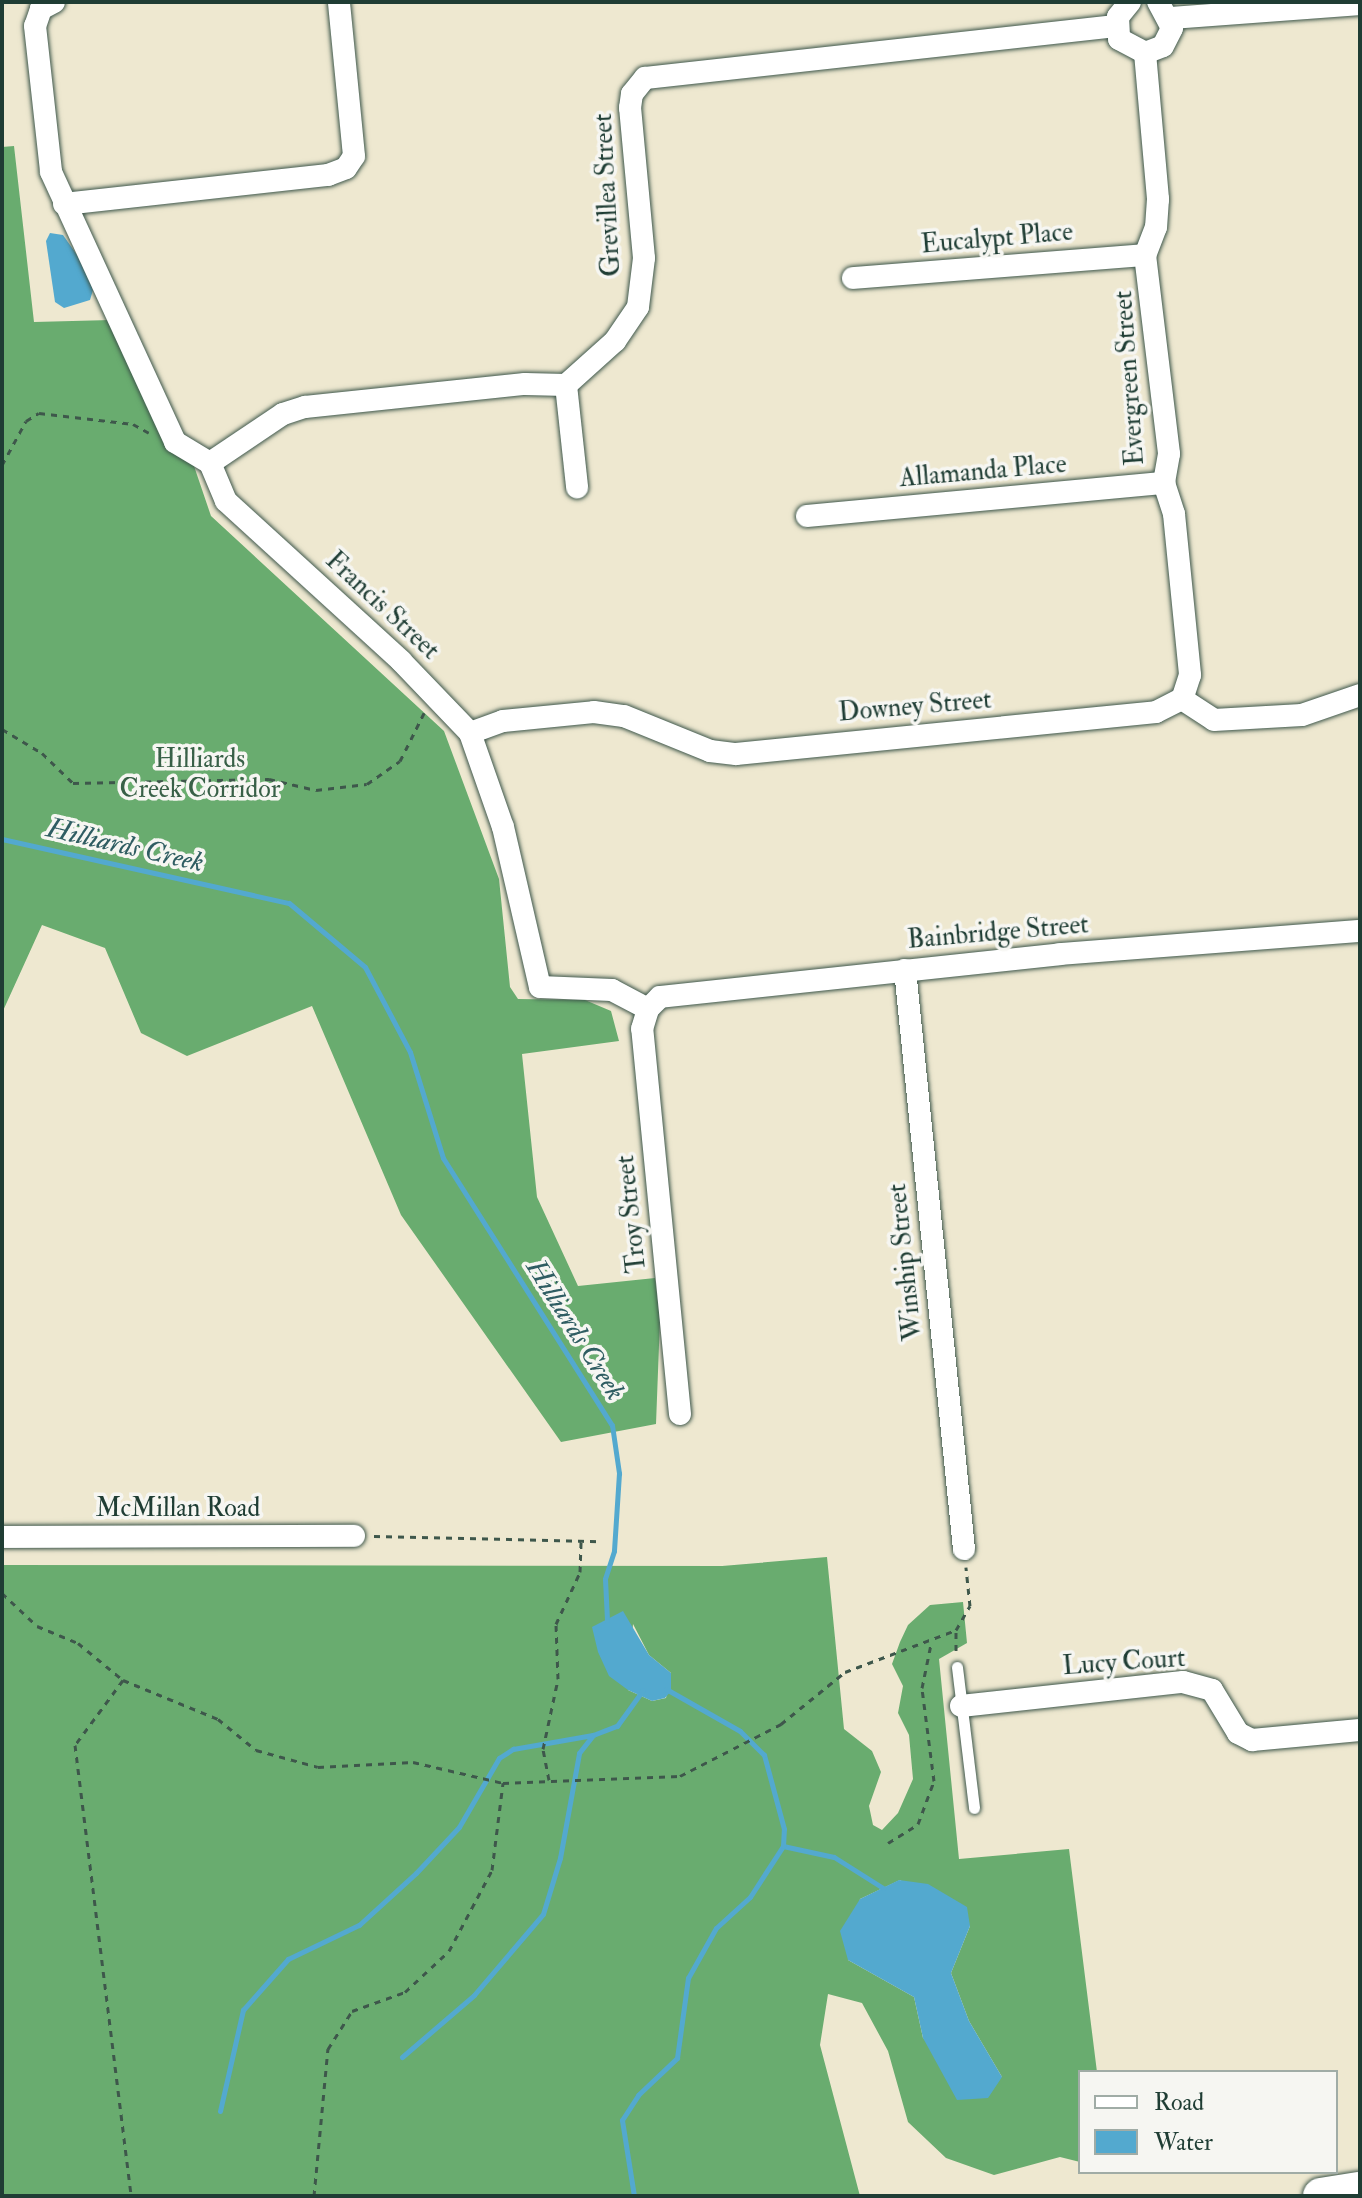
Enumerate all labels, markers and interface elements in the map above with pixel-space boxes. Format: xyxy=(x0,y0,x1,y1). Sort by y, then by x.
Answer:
street label: Grevillea Street xyxy=(588,113,628,277)
street label: Eucalypt Place xyxy=(920,217,1074,261)
street label: Evergreen Street xyxy=(1108,289,1152,467)
street label: Allamanda Place xyxy=(898,449,1068,495)
street label: Francis Street xyxy=(319,546,445,666)
street label: Downey Street xyxy=(837,685,993,729)
park label: Hilliards Creek Corridor xyxy=(120,744,280,806)
water label: Hilliards Creek xyxy=(43,812,207,880)
street label: Bainbridge Street xyxy=(906,910,1090,956)
street label: Troy Street xyxy=(610,1154,654,1274)
street label: Winship Street xyxy=(882,1182,930,1342)
water label: Hilliards Creek xyxy=(518,1253,632,1407)
street label: McMillan Road xyxy=(96,1493,260,1525)
street label: Lucy Court xyxy=(1062,1643,1186,1683)
legend xyxy=(1078,2070,1338,2174)
text: Road xyxy=(1154,2087,1204,2118)
text: Water xyxy=(1154,2127,1213,2158)

